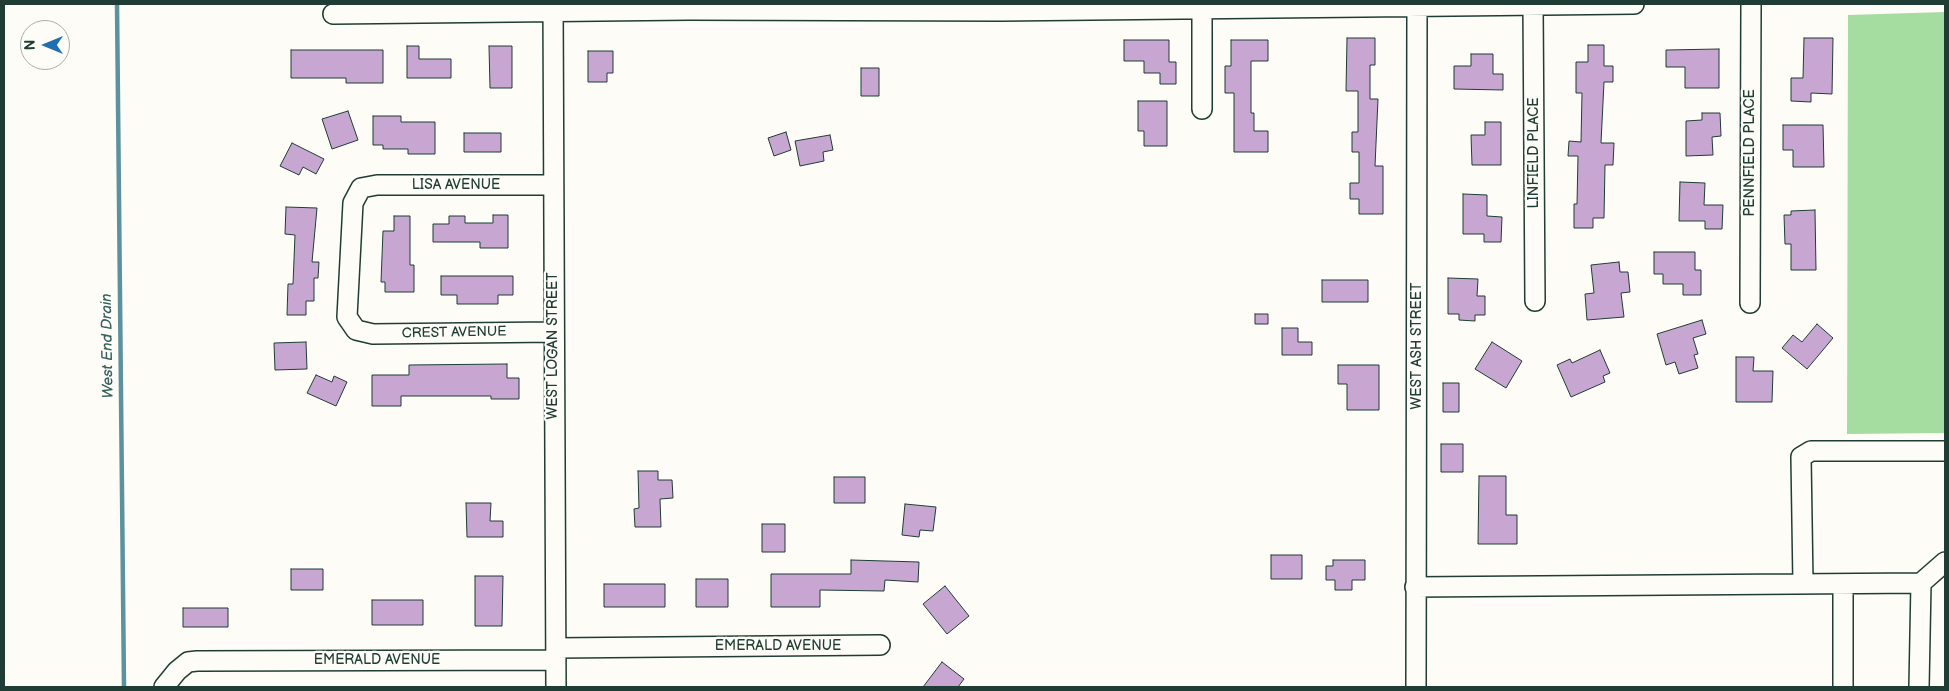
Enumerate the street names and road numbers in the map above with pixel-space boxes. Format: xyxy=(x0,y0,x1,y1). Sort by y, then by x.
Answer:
street label: PENNFIELD PLACE xyxy=(1742,89,1758,217)
street label: LINFIELD PLACE xyxy=(1526,97,1542,209)
street label: LISA AVENUE xyxy=(412,177,500,193)
street label: WEST LOGAN STREET xyxy=(545,272,561,420)
street label: WEST ASH STREET xyxy=(1409,283,1425,409)
street label: CREST AVENUE xyxy=(401,324,507,342)
street label: EMERALD AVENUE xyxy=(715,638,841,654)
street label: EMERALD AVENUE xyxy=(314,652,440,668)

